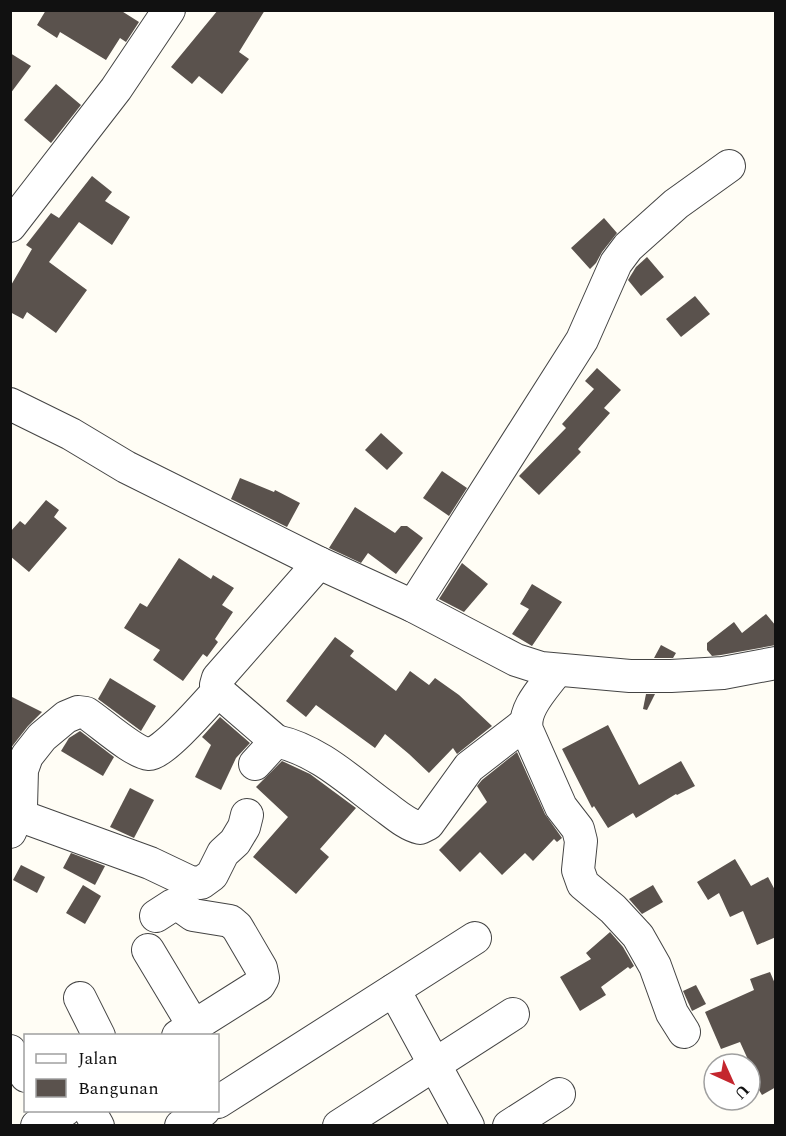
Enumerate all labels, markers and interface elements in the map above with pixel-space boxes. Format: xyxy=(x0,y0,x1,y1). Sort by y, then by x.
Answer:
legend xyxy=(24,1034,219,1112)
text: Jalan xyxy=(78,1045,118,1072)
north arrow xyxy=(702,1052,762,1112)
text: Bangunan xyxy=(78,1075,159,1102)
text: U xyxy=(729,1079,755,1105)

